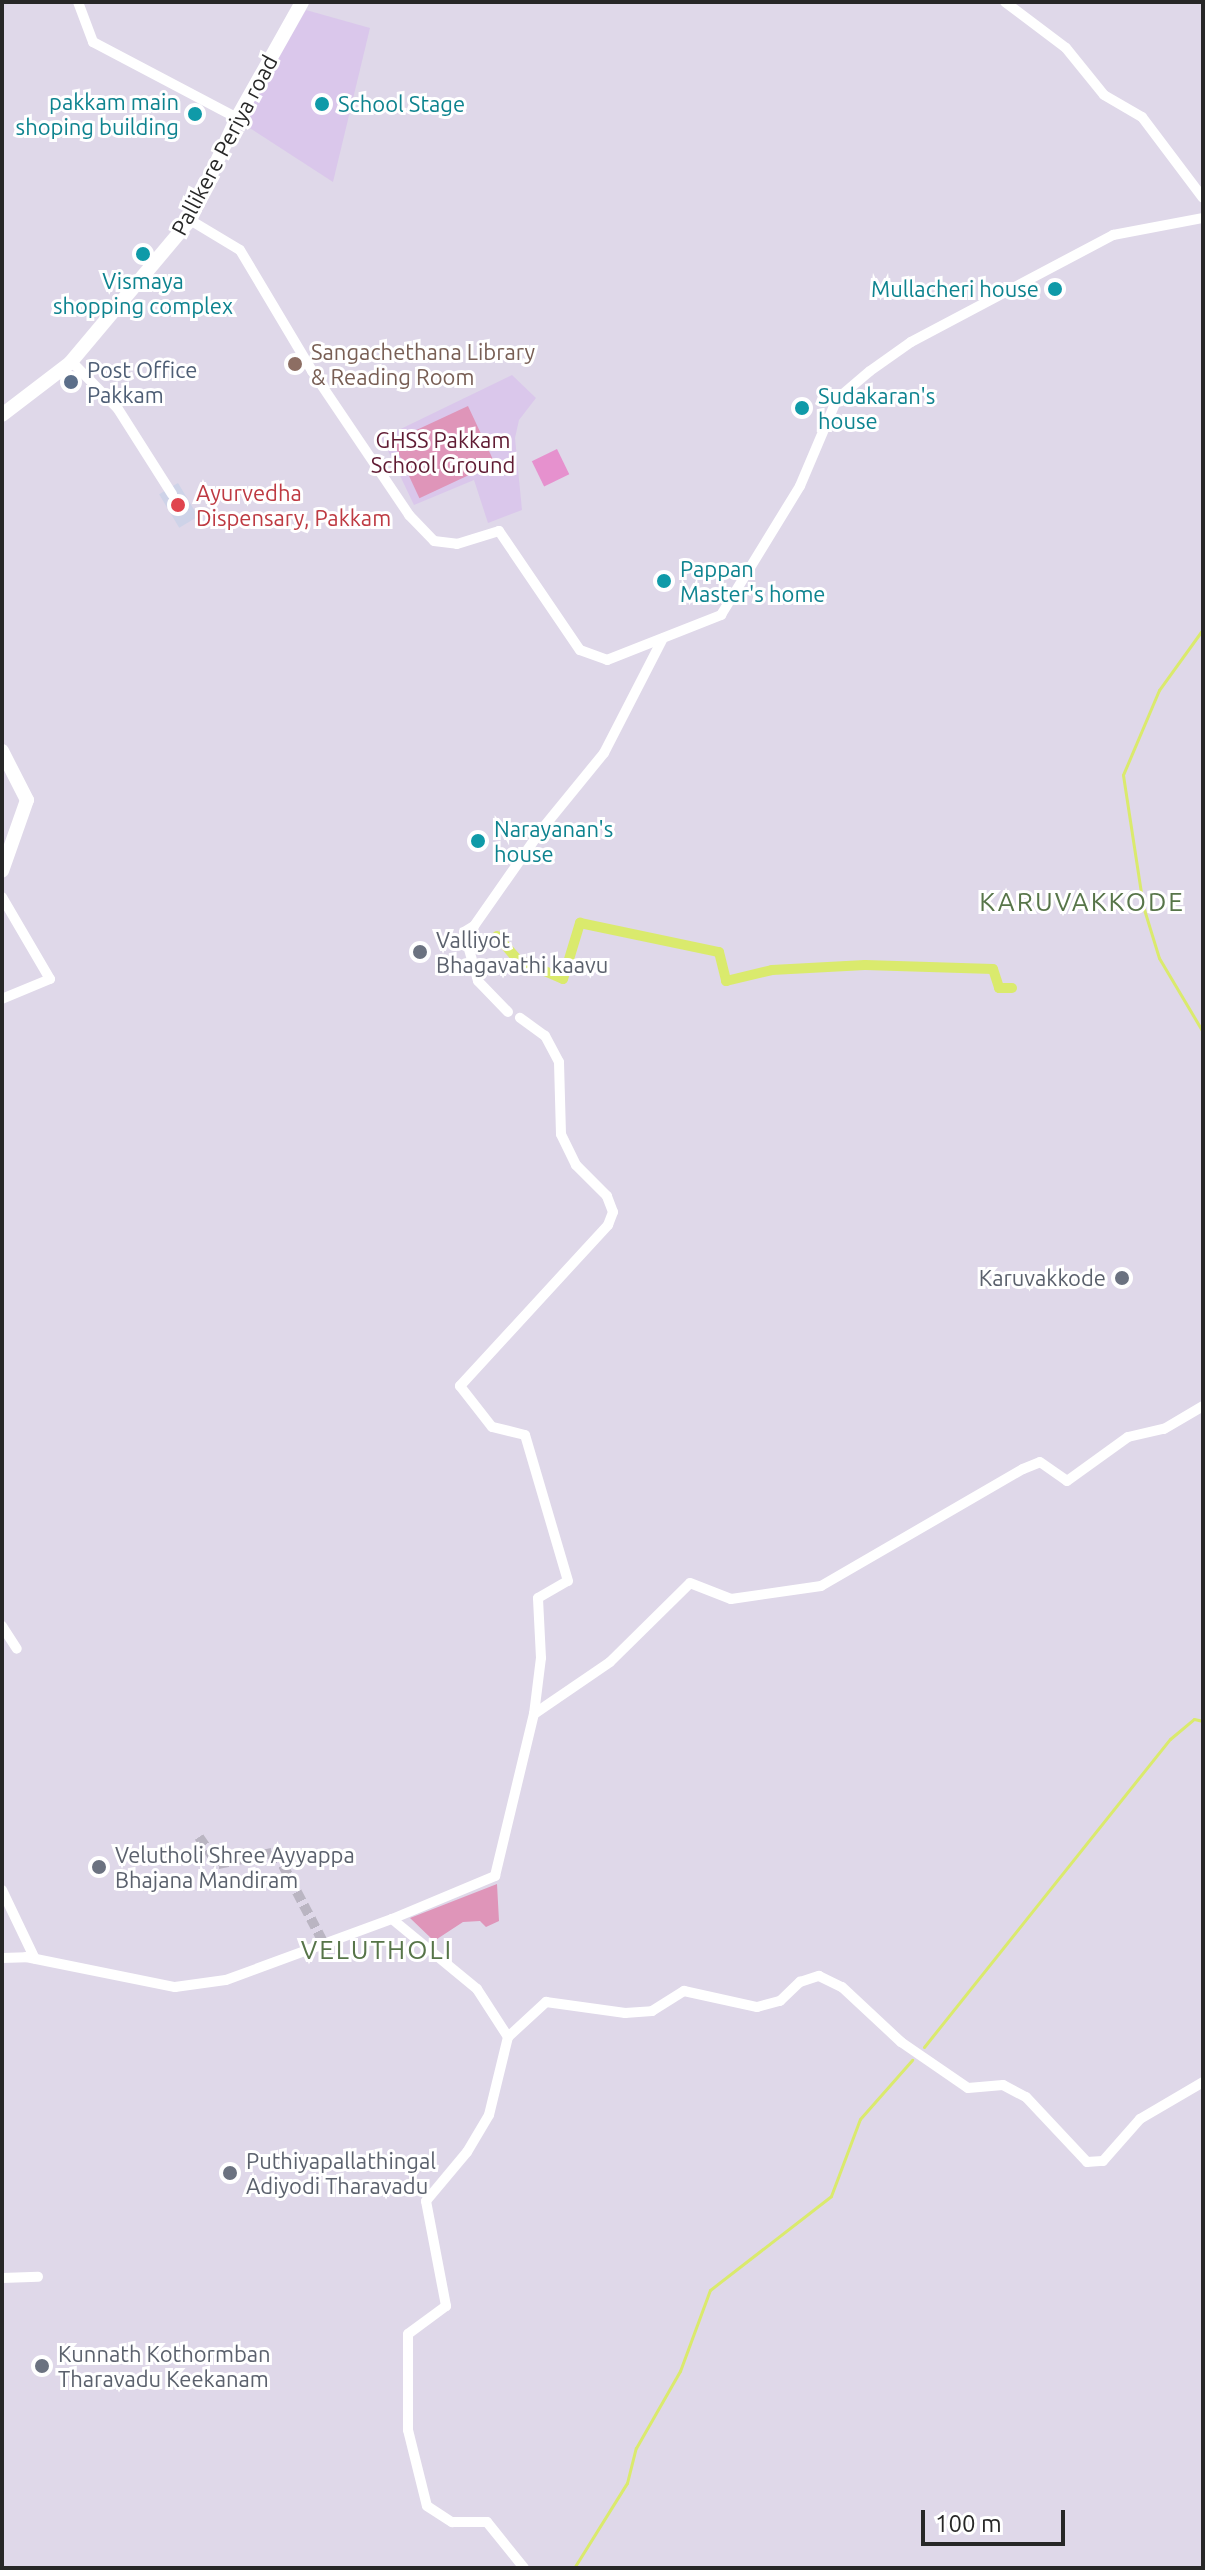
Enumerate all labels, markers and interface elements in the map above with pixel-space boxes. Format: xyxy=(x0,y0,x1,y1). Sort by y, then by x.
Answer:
street label: Pallikere Periya road xyxy=(165,50,283,240)
place label: pakkam main shoping building xyxy=(16,88,179,140)
place label: School Stage xyxy=(338,91,465,117)
marker: School Stage xyxy=(313,95,331,113)
marker: pakkam main shoping building xyxy=(186,105,204,123)
marker: Vismaya shopping complex xyxy=(134,245,152,263)
place label: Vismaya shopping complex xyxy=(53,267,233,318)
place label: Mullacheri house xyxy=(871,276,1039,302)
marker: Mullacheri house xyxy=(1046,280,1064,298)
place label: Sangachethana Library & Reading Room xyxy=(311,338,535,390)
marker: Sangachethana Library & Reading Room xyxy=(286,355,304,373)
place label: Post Office Pakkam xyxy=(87,356,198,408)
marker: Post Office Pakkam xyxy=(62,373,80,391)
place label: Sudakaran's house xyxy=(818,382,935,434)
marker: Sudakaran's house xyxy=(793,399,811,417)
park label: GHSS Pakkam School Ground xyxy=(371,426,515,478)
place label: Ayurvedha Dispensary, Pakkam xyxy=(196,479,391,530)
marker: Ayurvedha Dispensary, Pakkam xyxy=(167,494,189,516)
place label: Pappan Master's home xyxy=(680,555,826,606)
marker: Pappan Master's home xyxy=(655,572,673,590)
place label: Narayanan's house xyxy=(494,815,613,866)
marker: Narayanan's house xyxy=(469,832,487,850)
district label: KARUVAKKODE xyxy=(979,886,1185,918)
place label: Valliyot Bhagavathi kaavu xyxy=(436,926,608,978)
marker: Valliyot Bhagavathi kaavu xyxy=(411,943,429,961)
place label: Karuvakkode xyxy=(979,1265,1106,1291)
marker: Karuvakkode xyxy=(1113,1269,1131,1287)
place label: Velutholi Shree Ayyappa Bhajana Mandiram xyxy=(115,1841,355,1892)
marker: Velutholi Shree Ayyappa Bhajana Mandiram xyxy=(90,1858,108,1876)
district label: VELUTHOLI xyxy=(301,1934,453,1966)
place label: Puthiyapallathingal Adiyodi Tharavadu xyxy=(246,2147,436,2198)
marker: Puthiyapallathingal Adiyodi Tharavadu xyxy=(221,2164,239,2182)
place label: Kunnath Kothormban Tharavadu Keekanam xyxy=(58,2340,271,2392)
marker: Kunnath Kothormban Tharavadu Keekanam xyxy=(33,2357,51,2375)
scale bar xyxy=(925,2494,1069,2544)
text: 100 m xyxy=(935,2510,1002,2537)

